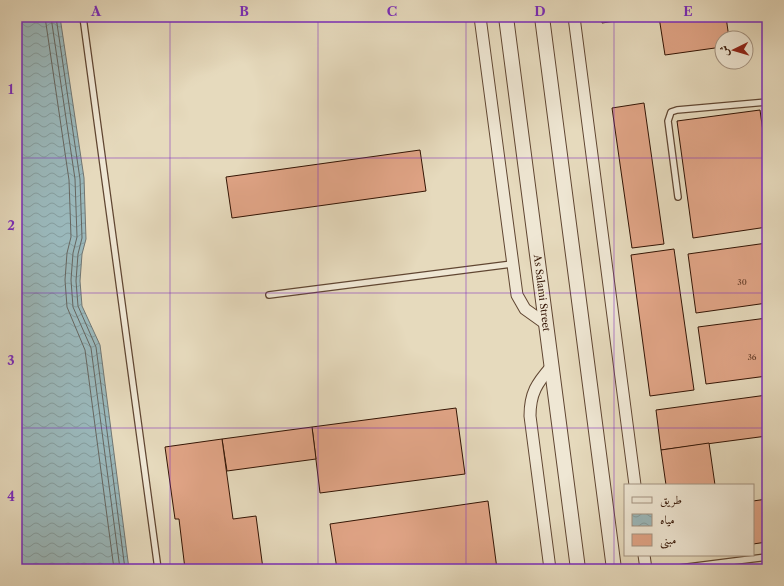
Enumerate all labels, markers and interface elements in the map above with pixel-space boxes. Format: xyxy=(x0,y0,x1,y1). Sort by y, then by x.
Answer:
text: A xyxy=(90,3,102,19)
text: B xyxy=(239,3,249,19)
text: C xyxy=(387,3,397,19)
text: D xyxy=(534,3,546,19)
text: E xyxy=(683,3,693,19)
north arrow xyxy=(714,30,754,70)
text: ش xyxy=(717,45,731,57)
text: 1 xyxy=(8,81,14,97)
text: 2 xyxy=(7,217,15,233)
street label: As Salami Street xyxy=(531,253,553,333)
house number: 30 xyxy=(737,277,747,287)
text: 3 xyxy=(7,352,15,368)
house number: 36 xyxy=(747,352,757,362)
legend xyxy=(624,484,754,556)
text: 4 xyxy=(7,488,15,504)
text: طريق xyxy=(660,492,682,508)
text: مياه xyxy=(660,512,675,527)
text: مبنى xyxy=(660,532,676,549)

